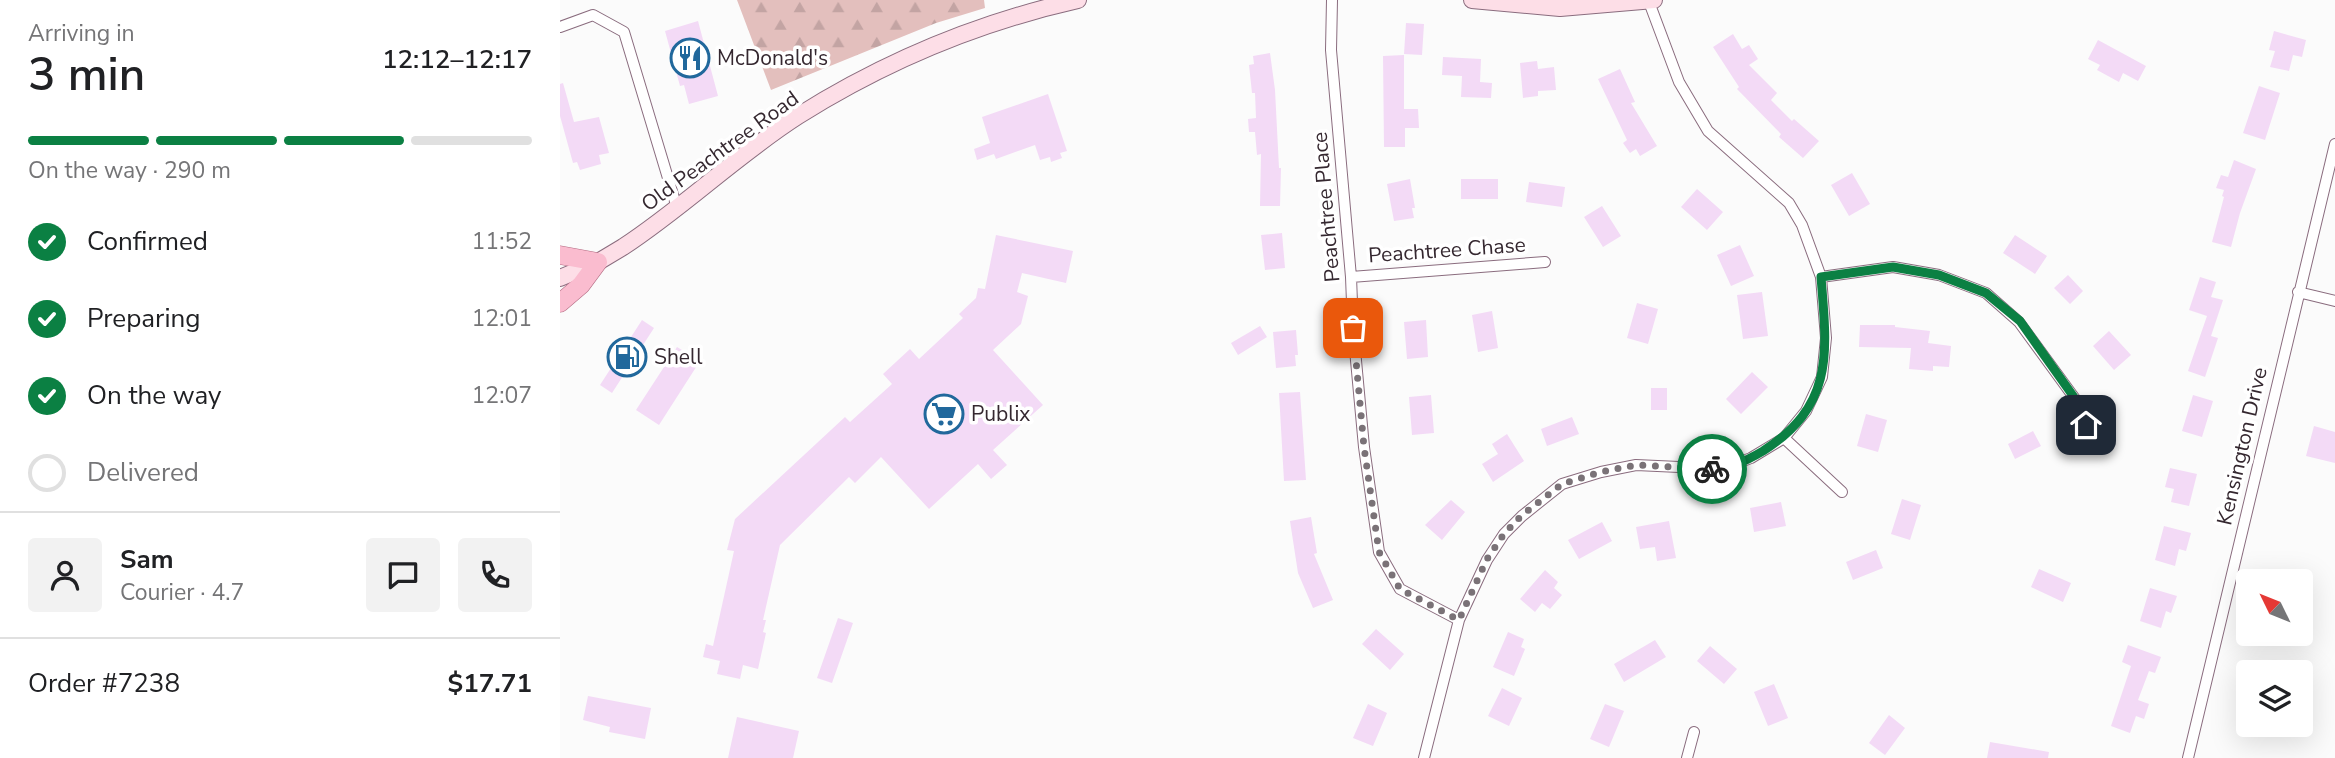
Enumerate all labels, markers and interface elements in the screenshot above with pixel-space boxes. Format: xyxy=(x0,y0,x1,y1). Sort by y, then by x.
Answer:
text: Arriving in xyxy=(28,18,135,49)
restaurant icon: McDonald's xyxy=(669,37,711,79)
text: 12:12–12:17 xyxy=(382,42,532,77)
text: 3 min xyxy=(28,43,145,106)
place label: McDonald's xyxy=(717,44,828,72)
street label: Old Peachtree Road xyxy=(636,84,804,218)
street label: Peachtree Place xyxy=(1305,131,1347,283)
text: On the way · 290 m xyxy=(28,155,231,186)
icon: check xyxy=(28,223,66,261)
text: Confirmed xyxy=(87,224,208,259)
text: 11:52 xyxy=(472,226,532,257)
street label: Peachtree Chase xyxy=(1367,231,1527,269)
pin xyxy=(1323,298,1383,358)
icon: check xyxy=(28,300,66,338)
text: Preparing xyxy=(87,301,200,336)
text: 12:01 xyxy=(472,303,532,334)
icon: bag xyxy=(1334,309,1372,347)
fuel station icon: Shell xyxy=(606,336,648,378)
place label: Shell xyxy=(654,343,703,371)
street label: Kensington Drive xyxy=(2210,364,2274,528)
icon: check xyxy=(28,377,66,415)
text: On the way xyxy=(87,378,221,413)
text: 12:07 xyxy=(472,380,532,411)
supermarket icon: Publix xyxy=(923,393,965,435)
pin xyxy=(2056,395,2116,455)
place label: Publix xyxy=(971,400,1030,428)
icon: home xyxy=(2067,406,2105,444)
courier xyxy=(1677,434,1747,504)
icon: bike xyxy=(1693,450,1731,488)
text: Delivered xyxy=(87,455,199,490)
button: person xyxy=(28,538,102,612)
button: chat xyxy=(366,538,440,612)
button: phone xyxy=(458,538,532,612)
text: Sam xyxy=(120,542,173,577)
north arrow xyxy=(2236,569,2314,646)
map controls xyxy=(2236,569,2313,737)
text: Courier · 4.7 xyxy=(120,577,244,608)
button: layers xyxy=(2236,660,2313,737)
text: Order #7238 xyxy=(28,666,180,701)
text: $17.71 xyxy=(448,666,532,701)

